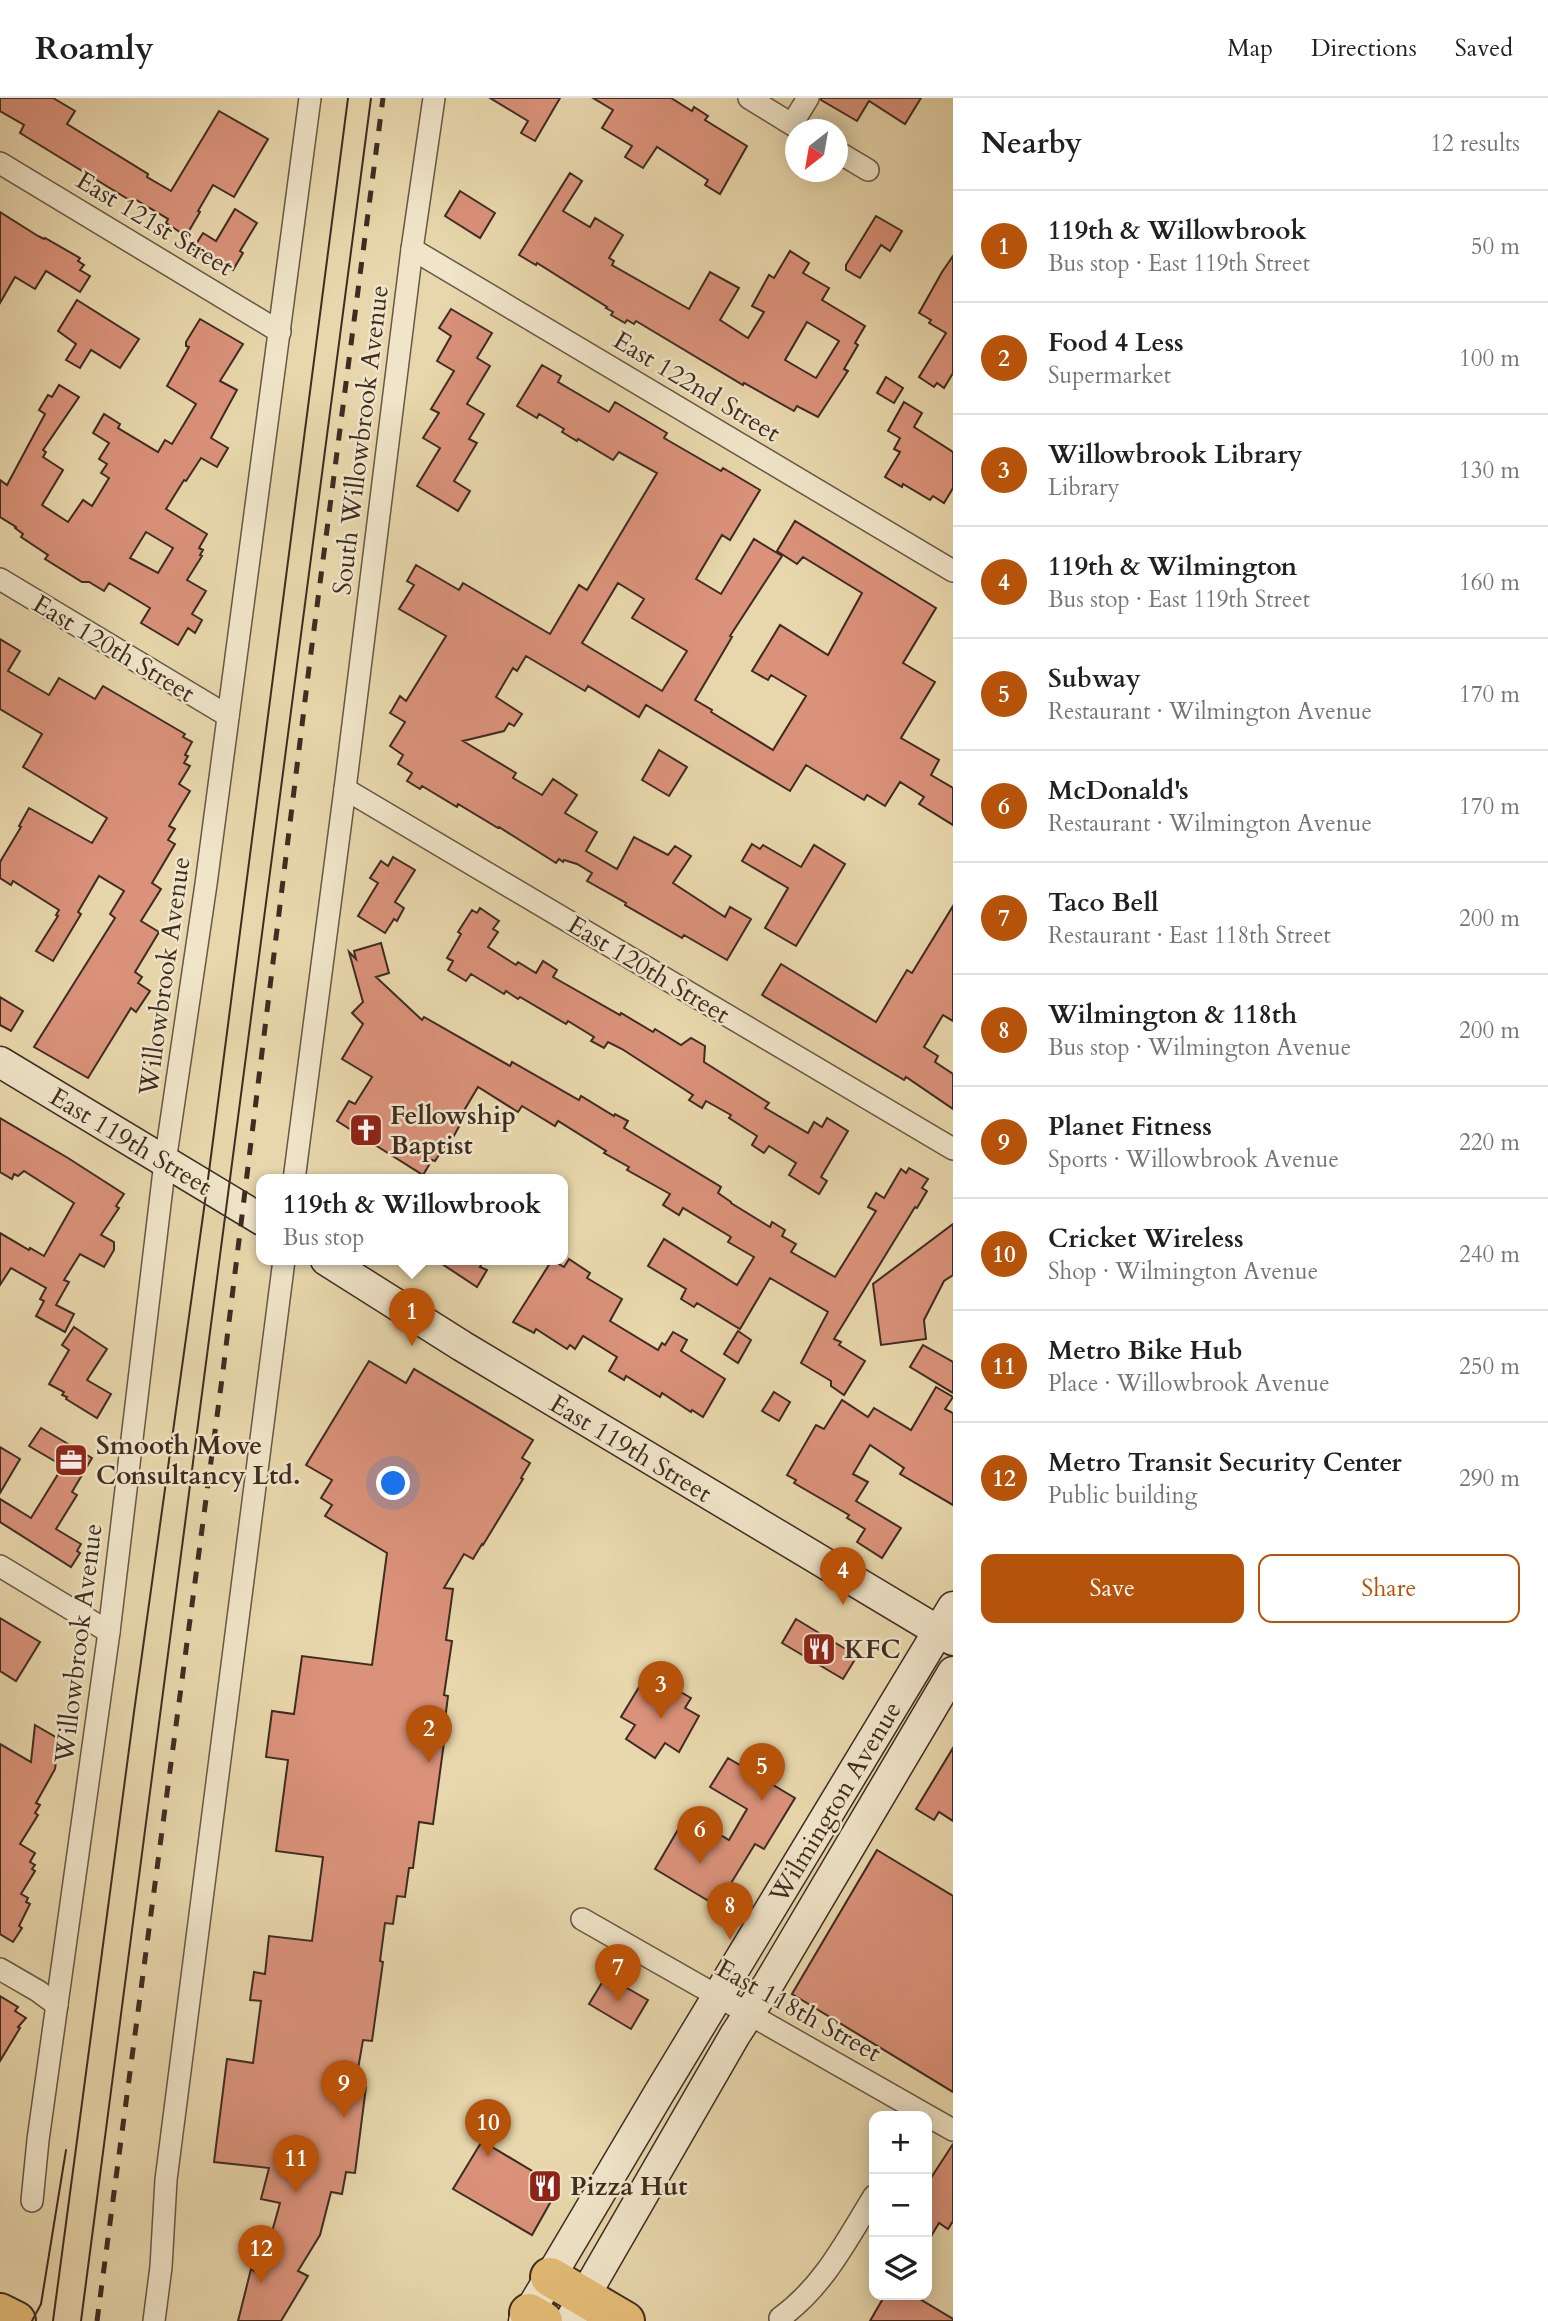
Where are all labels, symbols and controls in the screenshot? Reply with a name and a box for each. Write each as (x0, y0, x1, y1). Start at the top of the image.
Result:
text: Roamly (35, 26, 154, 71)
text: Map (1227, 32, 1273, 65)
text: Directions (1311, 32, 1417, 65)
text: Saved (1455, 32, 1513, 65)
north arrow (785, 119, 848, 182)
text: Nearby (981, 123, 1082, 164)
text: 12 results (1430, 128, 1520, 159)
street label: East 121st Street (70, 163, 240, 284)
text: 119th & Willowbrook (1048, 213, 1307, 248)
text: 1 (998, 231, 1010, 262)
text: 50 m (1471, 231, 1520, 262)
text: Bus stop · East 119th Street (1048, 248, 1310, 279)
street label: South Willowbrook Avenue (324, 283, 397, 597)
street label: East 122nd Street (607, 323, 787, 450)
text: Food 4 Less (1048, 325, 1184, 360)
text: 2 (998, 343, 1010, 374)
text: 100 m (1459, 343, 1520, 374)
text: Supermarket (1048, 360, 1171, 391)
text: Willowbrook Library (1048, 437, 1302, 472)
text: 3 (998, 455, 1010, 486)
text: 130 m (1459, 455, 1520, 486)
text: Library (1048, 472, 1120, 503)
text: 119th & Wilmington (1048, 549, 1297, 584)
text: 4 (998, 567, 1010, 598)
text: 160 m (1459, 567, 1520, 598)
text: Bus stop · East 119th Street (1048, 584, 1310, 615)
street label: East 120th Street (26, 586, 201, 711)
text: Subway (1048, 661, 1141, 696)
text: 5 (998, 679, 1010, 710)
text: 170 m (1459, 679, 1520, 710)
text: Restaurant · Wilmington Avenue (1048, 696, 1372, 727)
text: McDonald's (1048, 773, 1189, 808)
text: 6 (998, 791, 1010, 822)
text: 170 m (1459, 791, 1520, 822)
text: Restaurant · Wilmington Avenue (1048, 808, 1372, 839)
street label: Willowbrook Avenue (130, 854, 199, 1099)
text: Taco Bell (1048, 885, 1159, 920)
text: 7 (998, 903, 1010, 934)
text: 200 m (1459, 903, 1520, 934)
street label: East 120th Street (561, 907, 736, 1032)
text: Restaurant · East 118th Street (1048, 920, 1331, 951)
text: Wilmington & 118th (1048, 997, 1297, 1032)
text: 8 (998, 1015, 1010, 1046)
text: 200 m (1459, 1015, 1520, 1046)
text: Bus stop · Wilmington Avenue (1048, 1032, 1351, 1063)
street label: East 119th Street (43, 1079, 218, 1204)
place label: Fellowship Baptist (390, 1098, 516, 1163)
text: Planet Fitness (1048, 1109, 1212, 1144)
church icon: Fellowship Baptist (347, 1111, 385, 1149)
text: 9 (998, 1127, 1010, 1158)
text: 220 m (1459, 1127, 1520, 1158)
text: Sports · Willowbrook Avenue (1048, 1144, 1339, 1175)
popup (256, 1174, 568, 1265)
text: 119th & Willowbrook (283, 1187, 541, 1222)
text: Cricket Wireless (1048, 1221, 1244, 1256)
text: Bus stop (283, 1222, 364, 1253)
text: 10 (992, 1239, 1016, 1270)
text: 240 m (1459, 1239, 1520, 1270)
text: Shop · Wilmington Avenue (1048, 1256, 1318, 1287)
pin: 1 (389, 1288, 435, 1346)
text: Metro Bike Hub (1048, 1333, 1243, 1368)
text: 11 (992, 1351, 1016, 1382)
text: 250 m (1459, 1351, 1520, 1382)
text: Place · Willowbrook Avenue (1048, 1368, 1330, 1399)
street label: East 119th Street (543, 1386, 718, 1511)
place label: Smooth Move Consultancy Ltd. (96, 1428, 300, 1493)
office icon: Smooth Move Consultancy Ltd. (52, 1441, 90, 1479)
text: Metro Transit Security Center (1048, 1445, 1402, 1480)
text: 12 (992, 1463, 1016, 1494)
text: 290 m (1459, 1463, 1520, 1494)
your location (376, 1466, 410, 1500)
text: Public building (1048, 1480, 1198, 1511)
street label: Willowbrook Avenue (46, 1521, 111, 1766)
pin: 4 (820, 1547, 866, 1605)
button: Save (981, 1554, 1244, 1623)
button: Share (1258, 1554, 1520, 1623)
restaurant icon: KFC (800, 1630, 838, 1668)
place label: KFC (844, 1632, 901, 1667)
pin: 3 (638, 1661, 684, 1719)
street label: Wilmington Avenue (761, 1695, 910, 1911)
pin: 2 (406, 1705, 452, 1763)
pin: 5 (739, 1743, 785, 1801)
pin: 6 (677, 1806, 723, 1864)
pin: 8 (707, 1882, 753, 1940)
pin: 7 (595, 1944, 641, 2002)
street label: East 118th Street (710, 1951, 887, 2070)
pin: 9 (321, 2060, 367, 2118)
pin: 10 (465, 2099, 511, 2157)
map controls (869, 2111, 932, 2300)
button: + (869, 2111, 932, 2174)
pin: 11 (273, 2135, 319, 2193)
restaurant icon: Pizza Hut (526, 2167, 564, 2205)
place label: Pizza Hut (570, 2169, 687, 2204)
button: − (869, 2174, 932, 2237)
pin: 12 (238, 2225, 284, 2283)
button: layers (869, 2237, 932, 2300)

